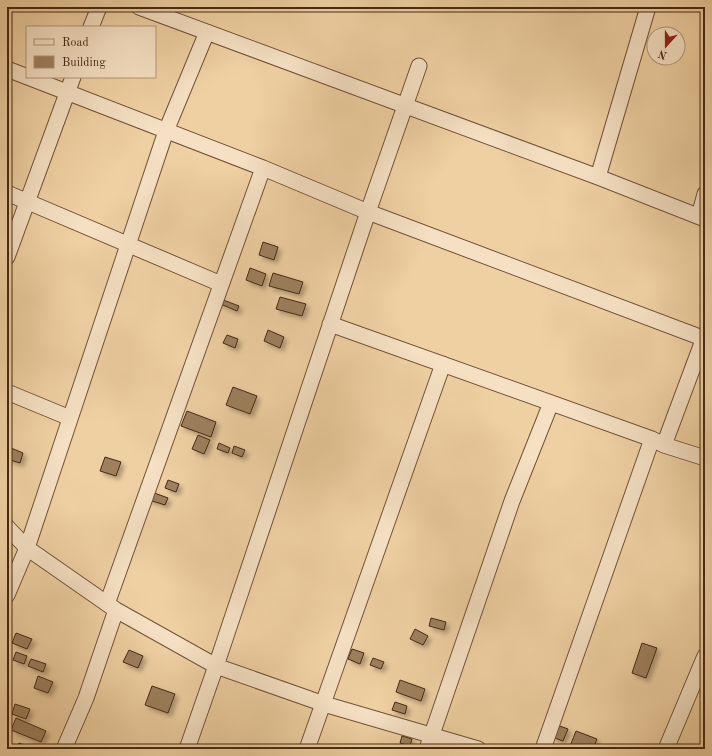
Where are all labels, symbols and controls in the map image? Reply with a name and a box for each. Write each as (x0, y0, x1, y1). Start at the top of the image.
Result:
legend (26, 26, 156, 78)
north arrow (646, 26, 686, 66)
text: Road (62, 37, 89, 49)
text: N (657, 47, 669, 61)
text: Building (62, 57, 106, 69)

